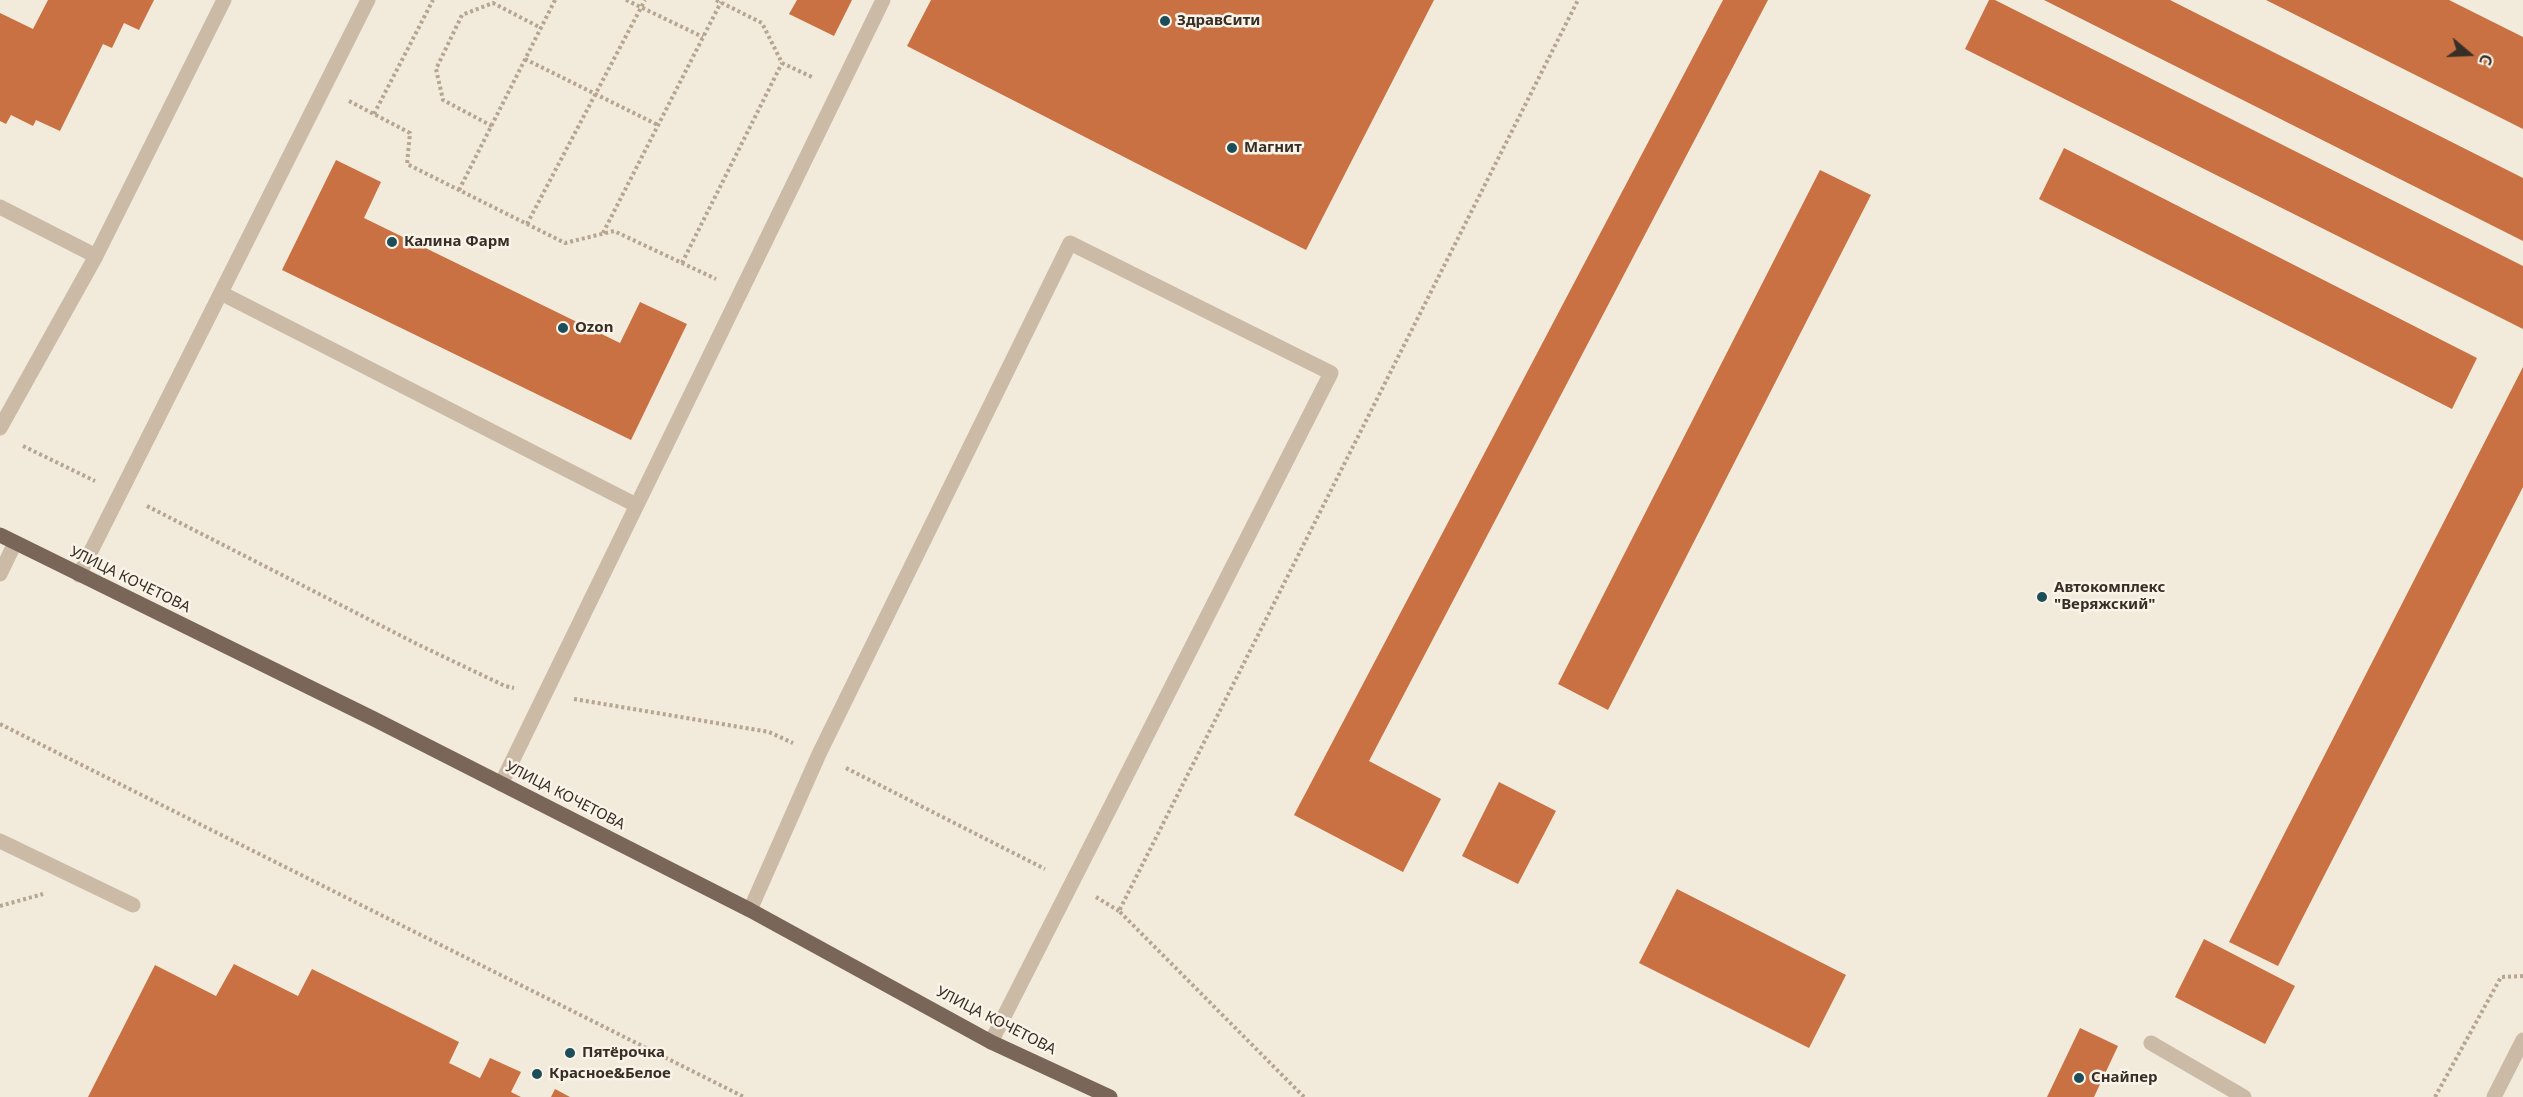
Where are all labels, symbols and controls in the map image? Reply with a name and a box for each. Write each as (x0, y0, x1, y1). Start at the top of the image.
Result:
place label: ЗдравСити (1177, 12, 1260, 30)
marker: ЗдравСити (1158, 14, 1172, 28)
north arrow (2439, 24, 2499, 84)
text: С (2474, 51, 2498, 68)
place label: Магнит (1244, 139, 1302, 157)
marker: Магнит (1225, 141, 1239, 155)
place label: Калина Фарм (404, 233, 510, 251)
marker: Калина Фарм (385, 235, 399, 249)
place label: Ozon (575, 319, 613, 337)
marker: Ozon (556, 321, 570, 335)
street label: УЛИЦА КОЧЕТОВА (67, 543, 193, 617)
place label: Автокомплекс "Веряжский" (2054, 579, 2165, 614)
marker: Автокомплекс "Веряжский" (2035, 590, 2049, 604)
street label: УЛИЦА КОЧЕТОВА (502, 758, 628, 834)
street label: УЛИЦА КОЧЕТОВА (933, 983, 1059, 1059)
place label: Пятёрочка (582, 1044, 665, 1062)
marker: Пятёрочка (563, 1046, 577, 1060)
place label: Красное&Белое (549, 1065, 671, 1083)
marker: Красное&Белое (530, 1067, 544, 1081)
place label: Снайпер (2091, 1069, 2158, 1087)
marker: Снайпер (2072, 1071, 2086, 1085)

